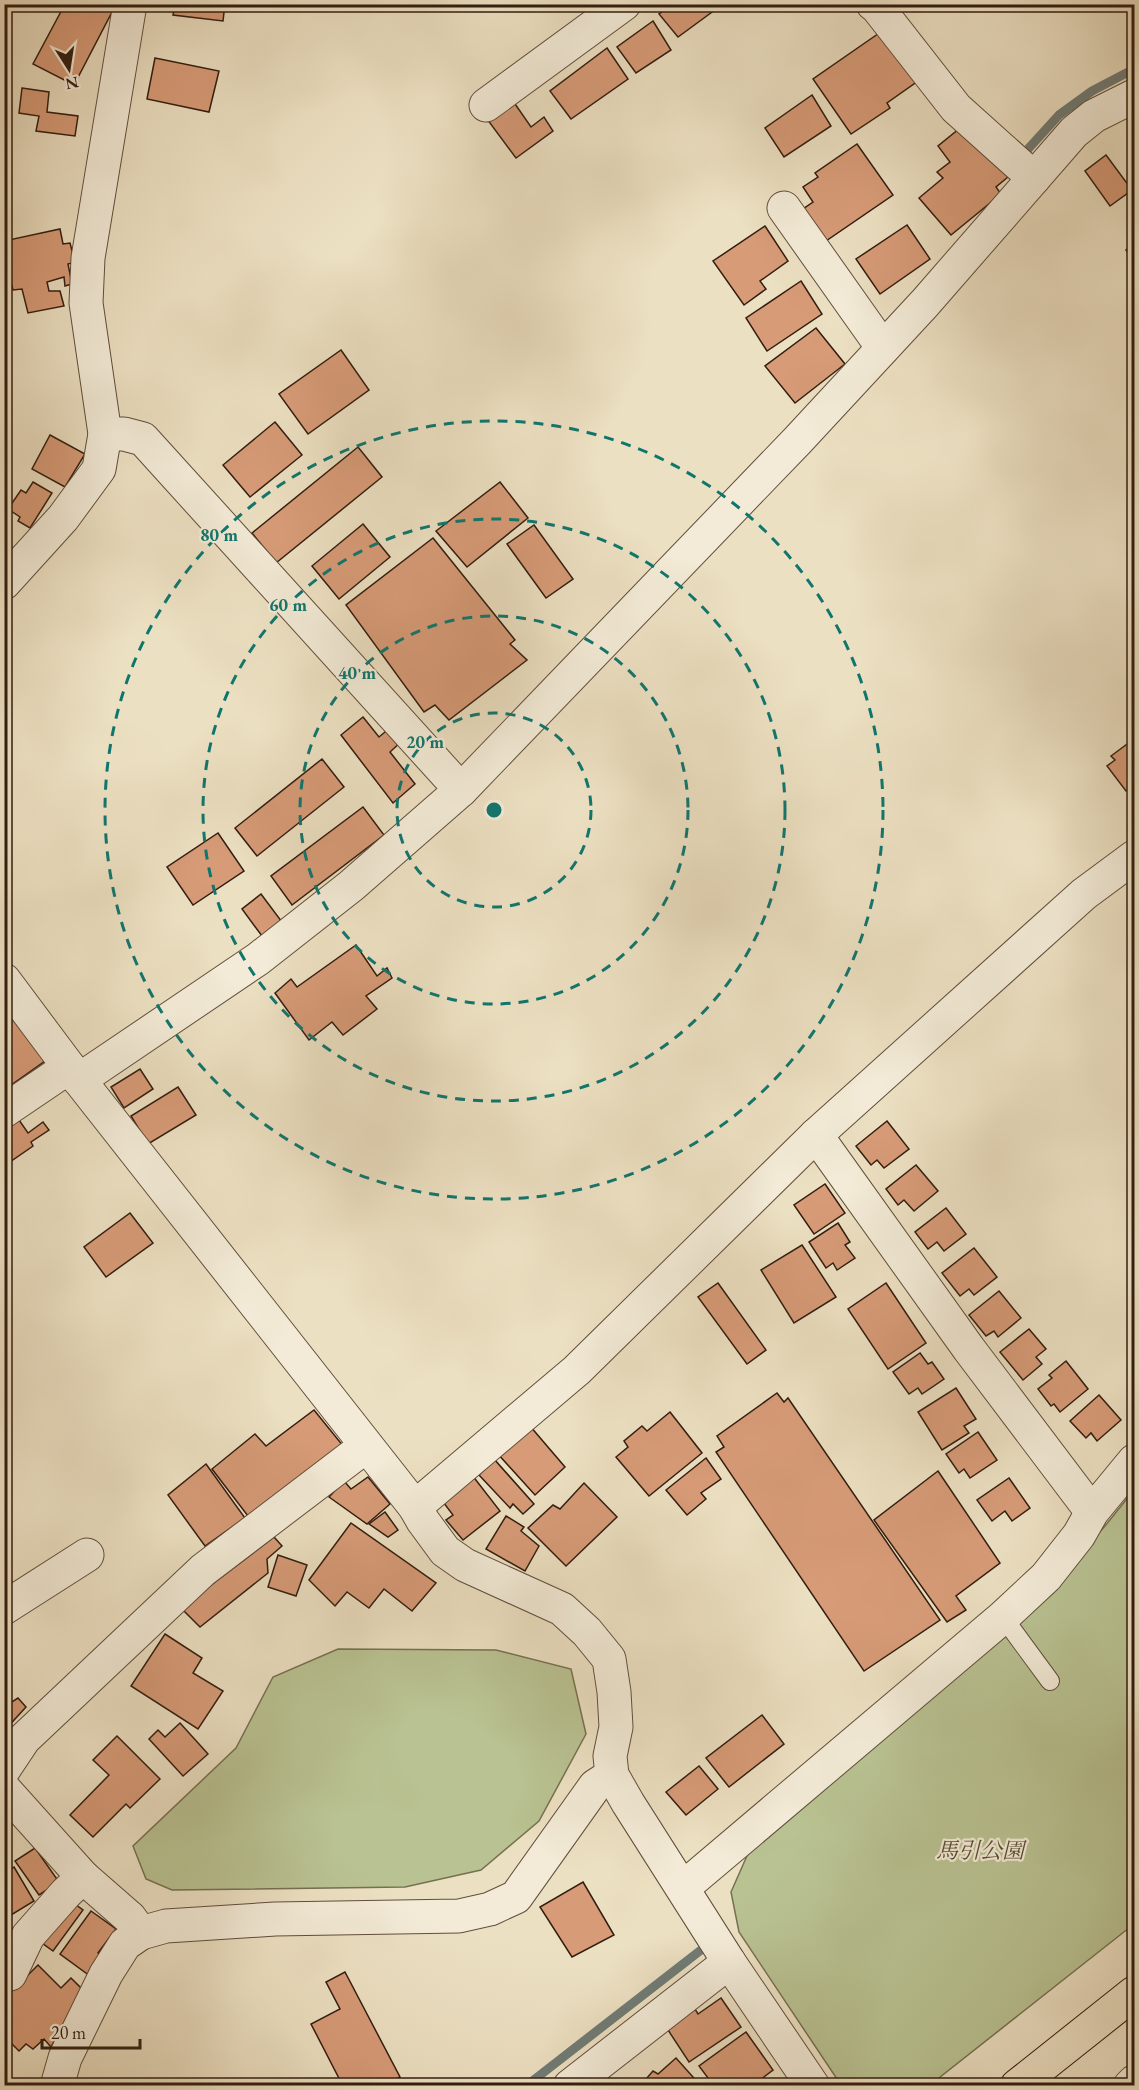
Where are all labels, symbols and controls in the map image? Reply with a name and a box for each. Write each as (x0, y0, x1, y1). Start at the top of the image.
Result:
north arrow (39, 39, 99, 99)
text: N (63, 72, 81, 95)
text: 80 m (200, 523, 238, 546)
text: 60 m (269, 593, 307, 616)
text: 40 m (338, 661, 376, 684)
text: 20 m (406, 730, 444, 753)
centre of rings (484, 800, 504, 820)
park label: 馬引公園 (936, 1836, 1027, 1865)
scale bar (42, 2012, 140, 2050)
text: 20 m (51, 2021, 86, 2044)

